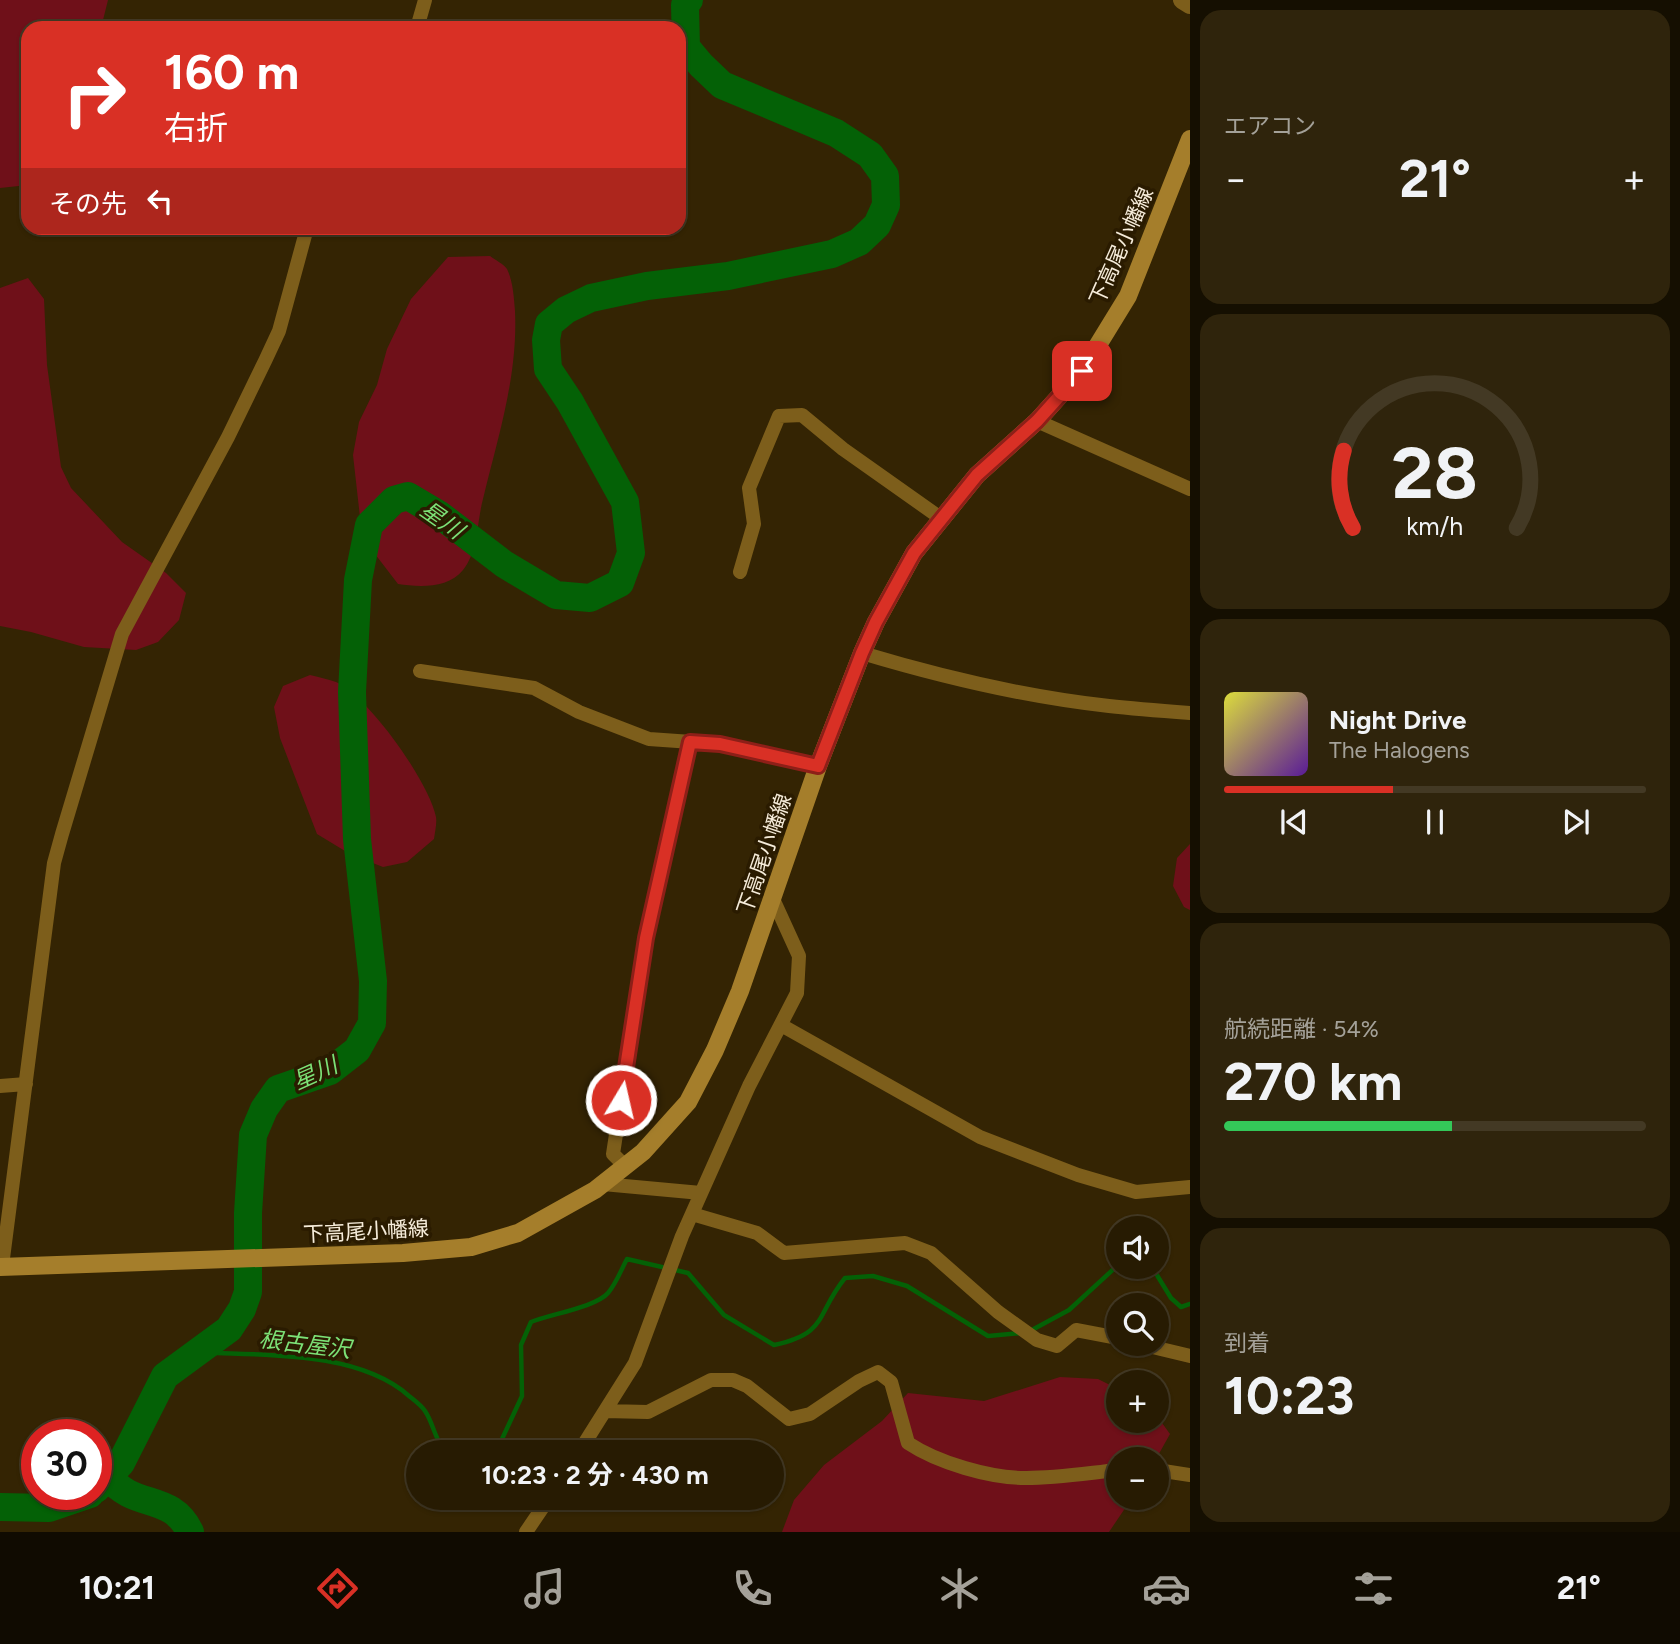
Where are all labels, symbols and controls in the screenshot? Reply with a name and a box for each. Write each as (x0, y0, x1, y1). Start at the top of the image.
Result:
text: 160 m (164, 42, 299, 101)
icon: right (49, 49, 140, 140)
text: 右折 (164, 109, 228, 147)
text: エアコン (1224, 112, 1316, 140)
text: 21° (1399, 148, 1471, 210)
text: − (1224, 156, 1248, 202)
text: + (1622, 156, 1646, 202)
icon: left (141, 182, 179, 220)
street label: 下高尾小幡線 (1084, 183, 1158, 309)
text: その先 (49, 188, 127, 220)
pin (1052, 341, 1112, 401)
icon: arrive (1063, 352, 1101, 390)
text: 28 (1392, 429, 1478, 516)
water label: 星川 (415, 495, 471, 546)
text: km/h (1406, 510, 1464, 540)
text: Night Drive (1329, 704, 1466, 736)
text: The Halogens (1329, 736, 1470, 764)
street label: 下高尾小幡線 (732, 790, 796, 918)
icon: previous (1275, 803, 1313, 841)
icon: pause (1416, 803, 1454, 841)
icon: next (1557, 803, 1595, 841)
text: 航続距離 · 54% (1224, 1015, 1379, 1043)
water label: 星川 (288, 1050, 344, 1095)
text: 270 km (1224, 1051, 1402, 1113)
position arrow (584, 1063, 658, 1137)
street label: 下高尾小幡線 (302, 1215, 430, 1247)
map controls (1106, 1216, 1169, 1510)
button: sound (1106, 1216, 1169, 1279)
button: search (1106, 1293, 1169, 1356)
water label: 根古屋沢 (258, 1324, 355, 1364)
text: 到着 (1224, 1329, 1270, 1357)
text: 10:23 (1224, 1365, 1354, 1427)
button: + (1106, 1370, 1169, 1433)
speed limit sign: 30 (21, 1419, 112, 1510)
button: − (1106, 1447, 1169, 1510)
text: 10:23 · 2 分 · 430 m (481, 1459, 709, 1491)
icon: directions (313, 1564, 362, 1613)
icon: music (520, 1564, 569, 1613)
icon: phone (728, 1564, 777, 1613)
icon: climate (935, 1564, 984, 1613)
icon: car (1142, 1564, 1191, 1613)
icon: filters (1349, 1564, 1398, 1613)
text: 10:21 (79, 1569, 155, 1607)
text: 21° (1557, 1569, 1601, 1607)

